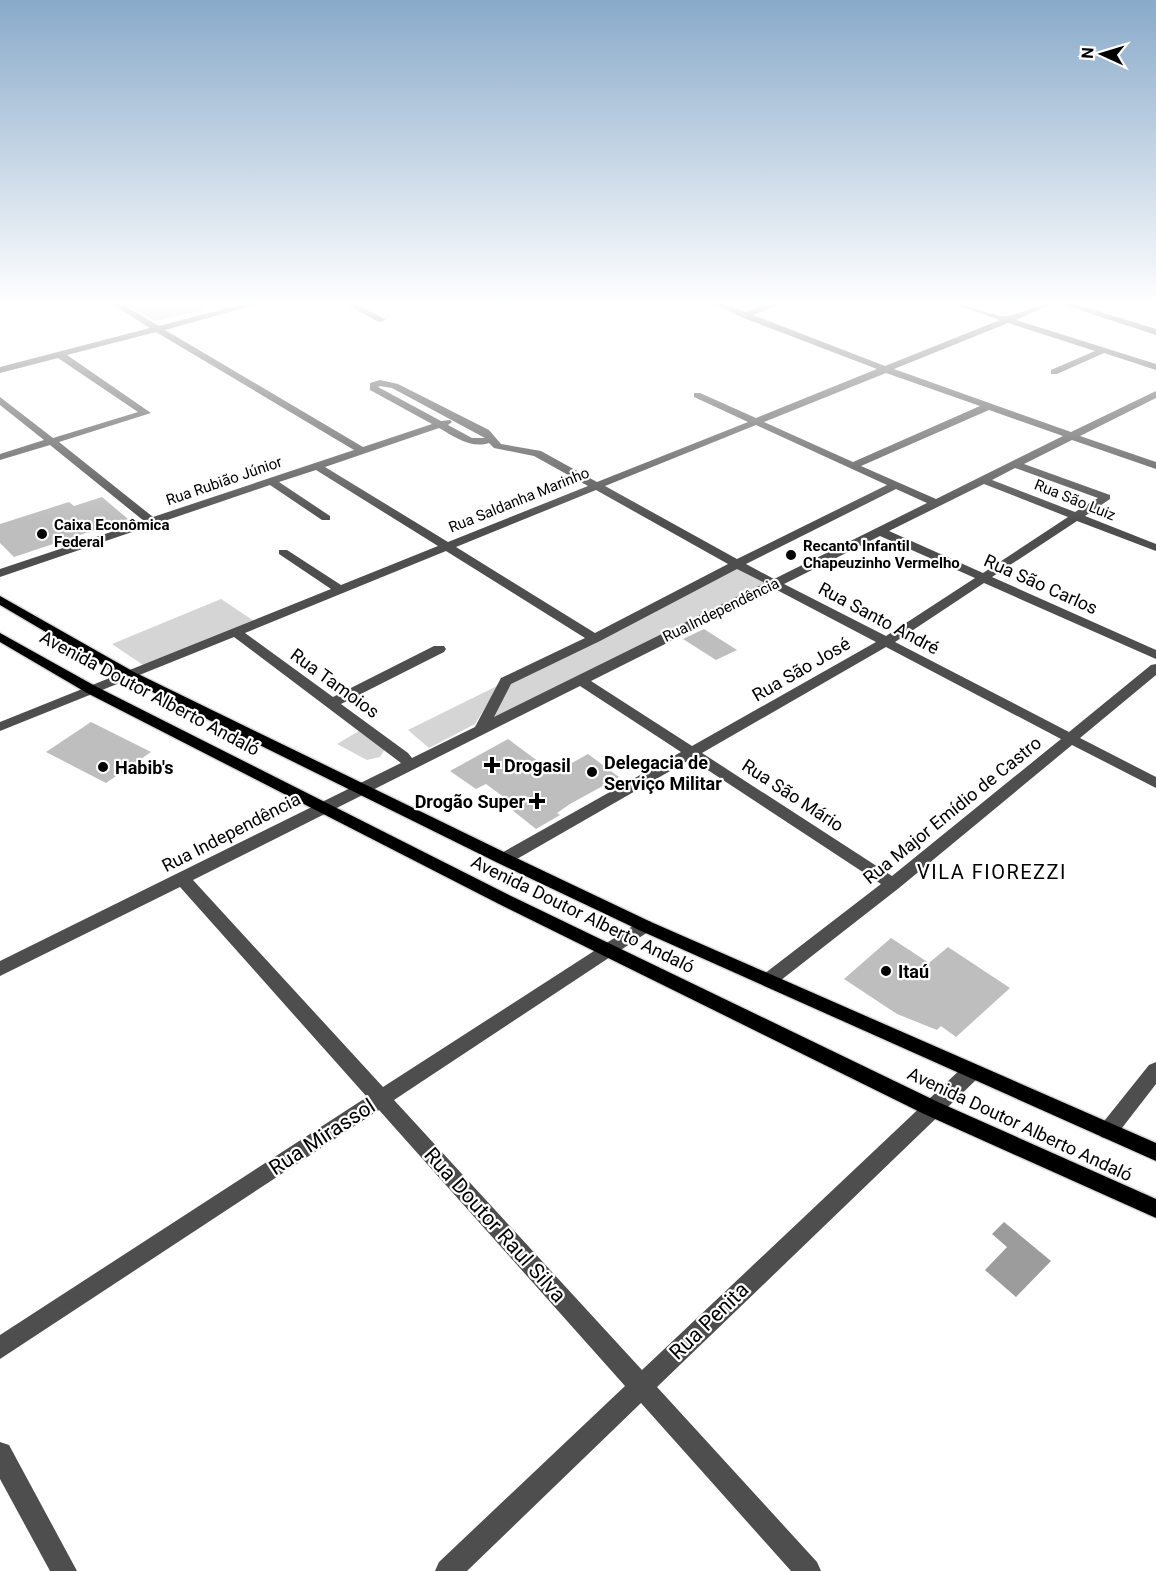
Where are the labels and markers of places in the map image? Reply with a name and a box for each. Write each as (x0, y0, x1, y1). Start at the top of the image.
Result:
place label: Caixa Econômica Federal (54, 516, 169, 551)
marker: Caixa Econômica Federal (35, 527, 49, 541)
place label: Recanto Infantil Chapeuzinho Vermelho (803, 537, 960, 572)
marker: Recanto Infantil Chapeuzinho Vermelho (784, 548, 798, 562)
place label: Delegacia de Serviço Militar (604, 752, 722, 794)
place label: Drogasil (504, 755, 571, 776)
place label: Habib's (115, 757, 173, 778)
marker: Drogasil (485, 758, 499, 772)
marker: Habib's (96, 760, 110, 774)
marker: Delegacia de Serviço Militar (585, 765, 599, 779)
place label: Drogão Super (415, 791, 525, 812)
marker: Drogão Super (530, 794, 544, 808)
place label: Itaú (898, 961, 929, 982)
marker: Itaú (879, 964, 893, 978)

